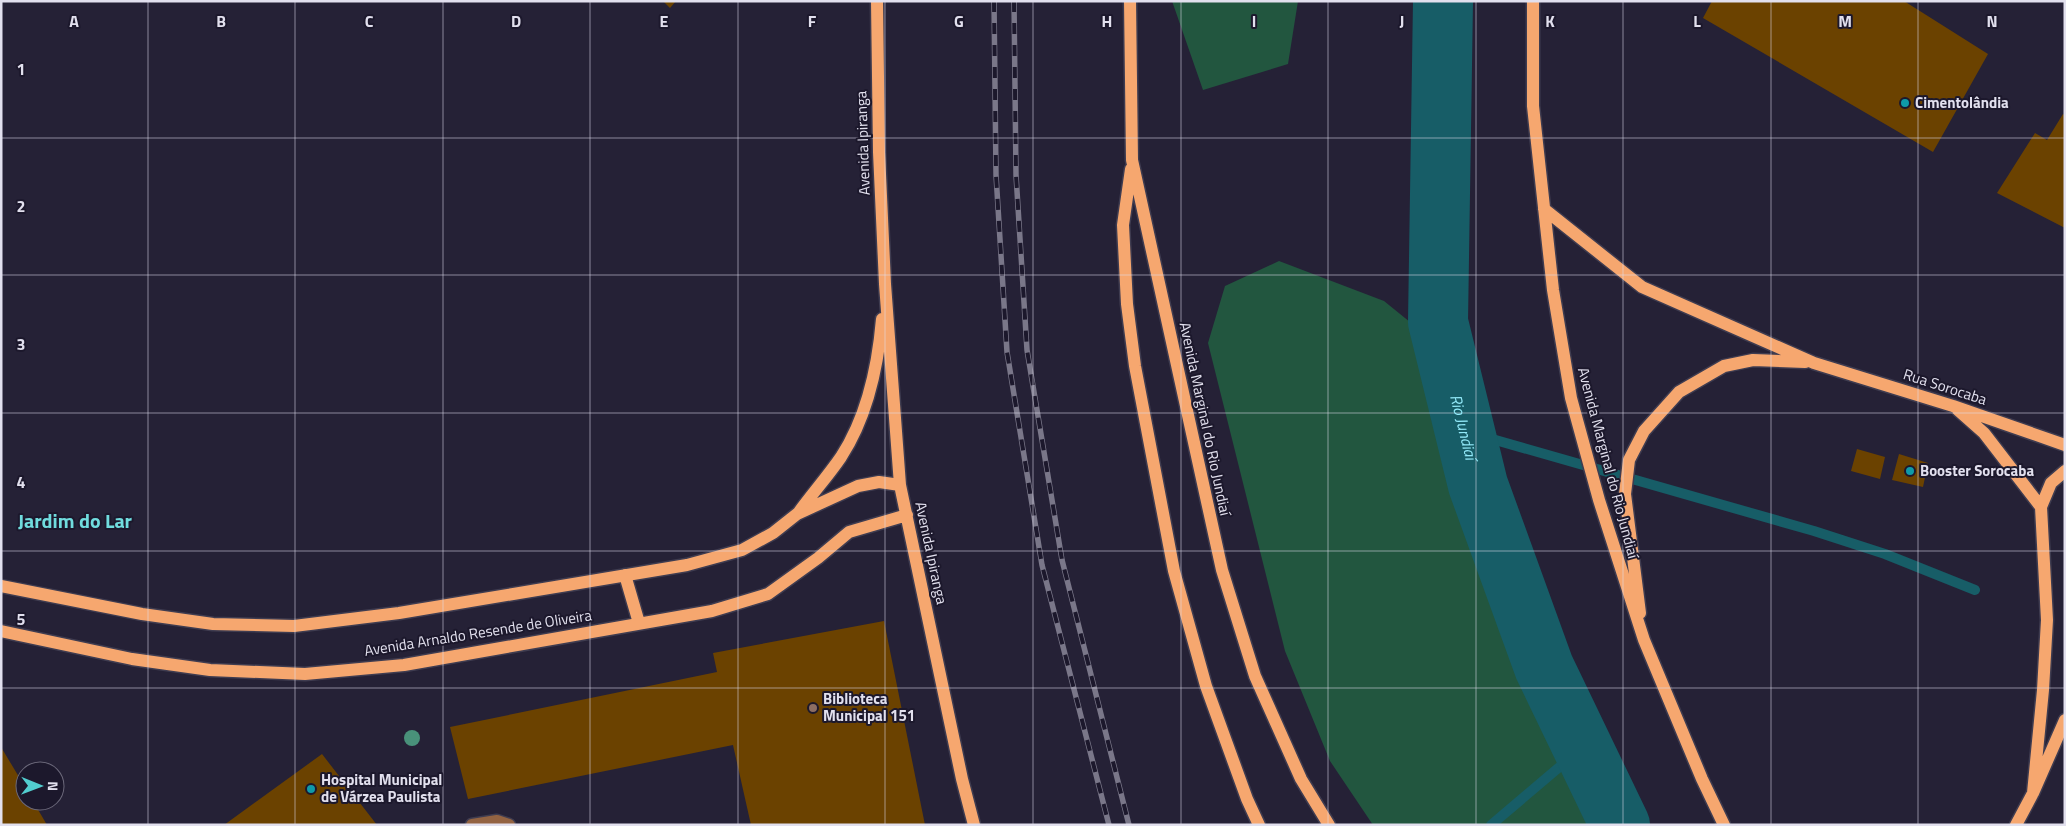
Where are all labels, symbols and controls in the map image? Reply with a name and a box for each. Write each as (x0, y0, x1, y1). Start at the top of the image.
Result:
text: A (69, 9, 79, 33)
text: B (216, 9, 226, 33)
text: C (365, 9, 374, 33)
text: D (511, 9, 521, 33)
text: E (660, 9, 669, 33)
text: F (808, 9, 817, 33)
text: G (954, 9, 964, 33)
text: H (1102, 9, 1112, 33)
text: I (1252, 9, 1256, 33)
text: J (1400, 9, 1404, 33)
text: K (1545, 9, 1555, 33)
text: L (1693, 9, 1701, 33)
text: M (1838, 9, 1852, 33)
text: N (1986, 9, 1998, 33)
text: 1 (17, 57, 25, 81)
street label: Avenida Ipiranga (849, 90, 876, 196)
place label: Cimentolândia (1915, 91, 2009, 114)
marker: Cimentolândia (1899, 97, 1911, 109)
text: 2 (17, 194, 25, 218)
street label: Avenida Marginal do Rio Jundiaí (1174, 320, 1238, 519)
text: 3 (17, 332, 25, 356)
street label: Rua Sorocaba (1900, 362, 1990, 411)
street label: Avenida Marginal do Rio Jundiaí (1572, 365, 1646, 563)
water label: Rio Jundiaí (1444, 392, 1484, 466)
place label: Booster Sorocaba (1920, 459, 2034, 482)
marker: Booster Sorocaba (1904, 465, 1916, 477)
text: 4 (17, 470, 26, 494)
street label: Avenida Ipiranga (909, 500, 954, 607)
district label: Jardim do Lar (18, 505, 133, 536)
street label: Avenida Arnaldo Resende de Oliveira (363, 603, 594, 662)
text: 5 (17, 607, 26, 631)
place label: Biblioteca Municipal 151 (823, 687, 915, 727)
marker: Biblioteca Municipal 151 (807, 702, 819, 714)
north arrow (15, 761, 65, 811)
place label: Hospital Municipal de Várzea Paulista (321, 768, 442, 808)
text: N (43, 781, 64, 791)
marker: Hospital Municipal de Várzea Paulista (305, 783, 317, 795)

